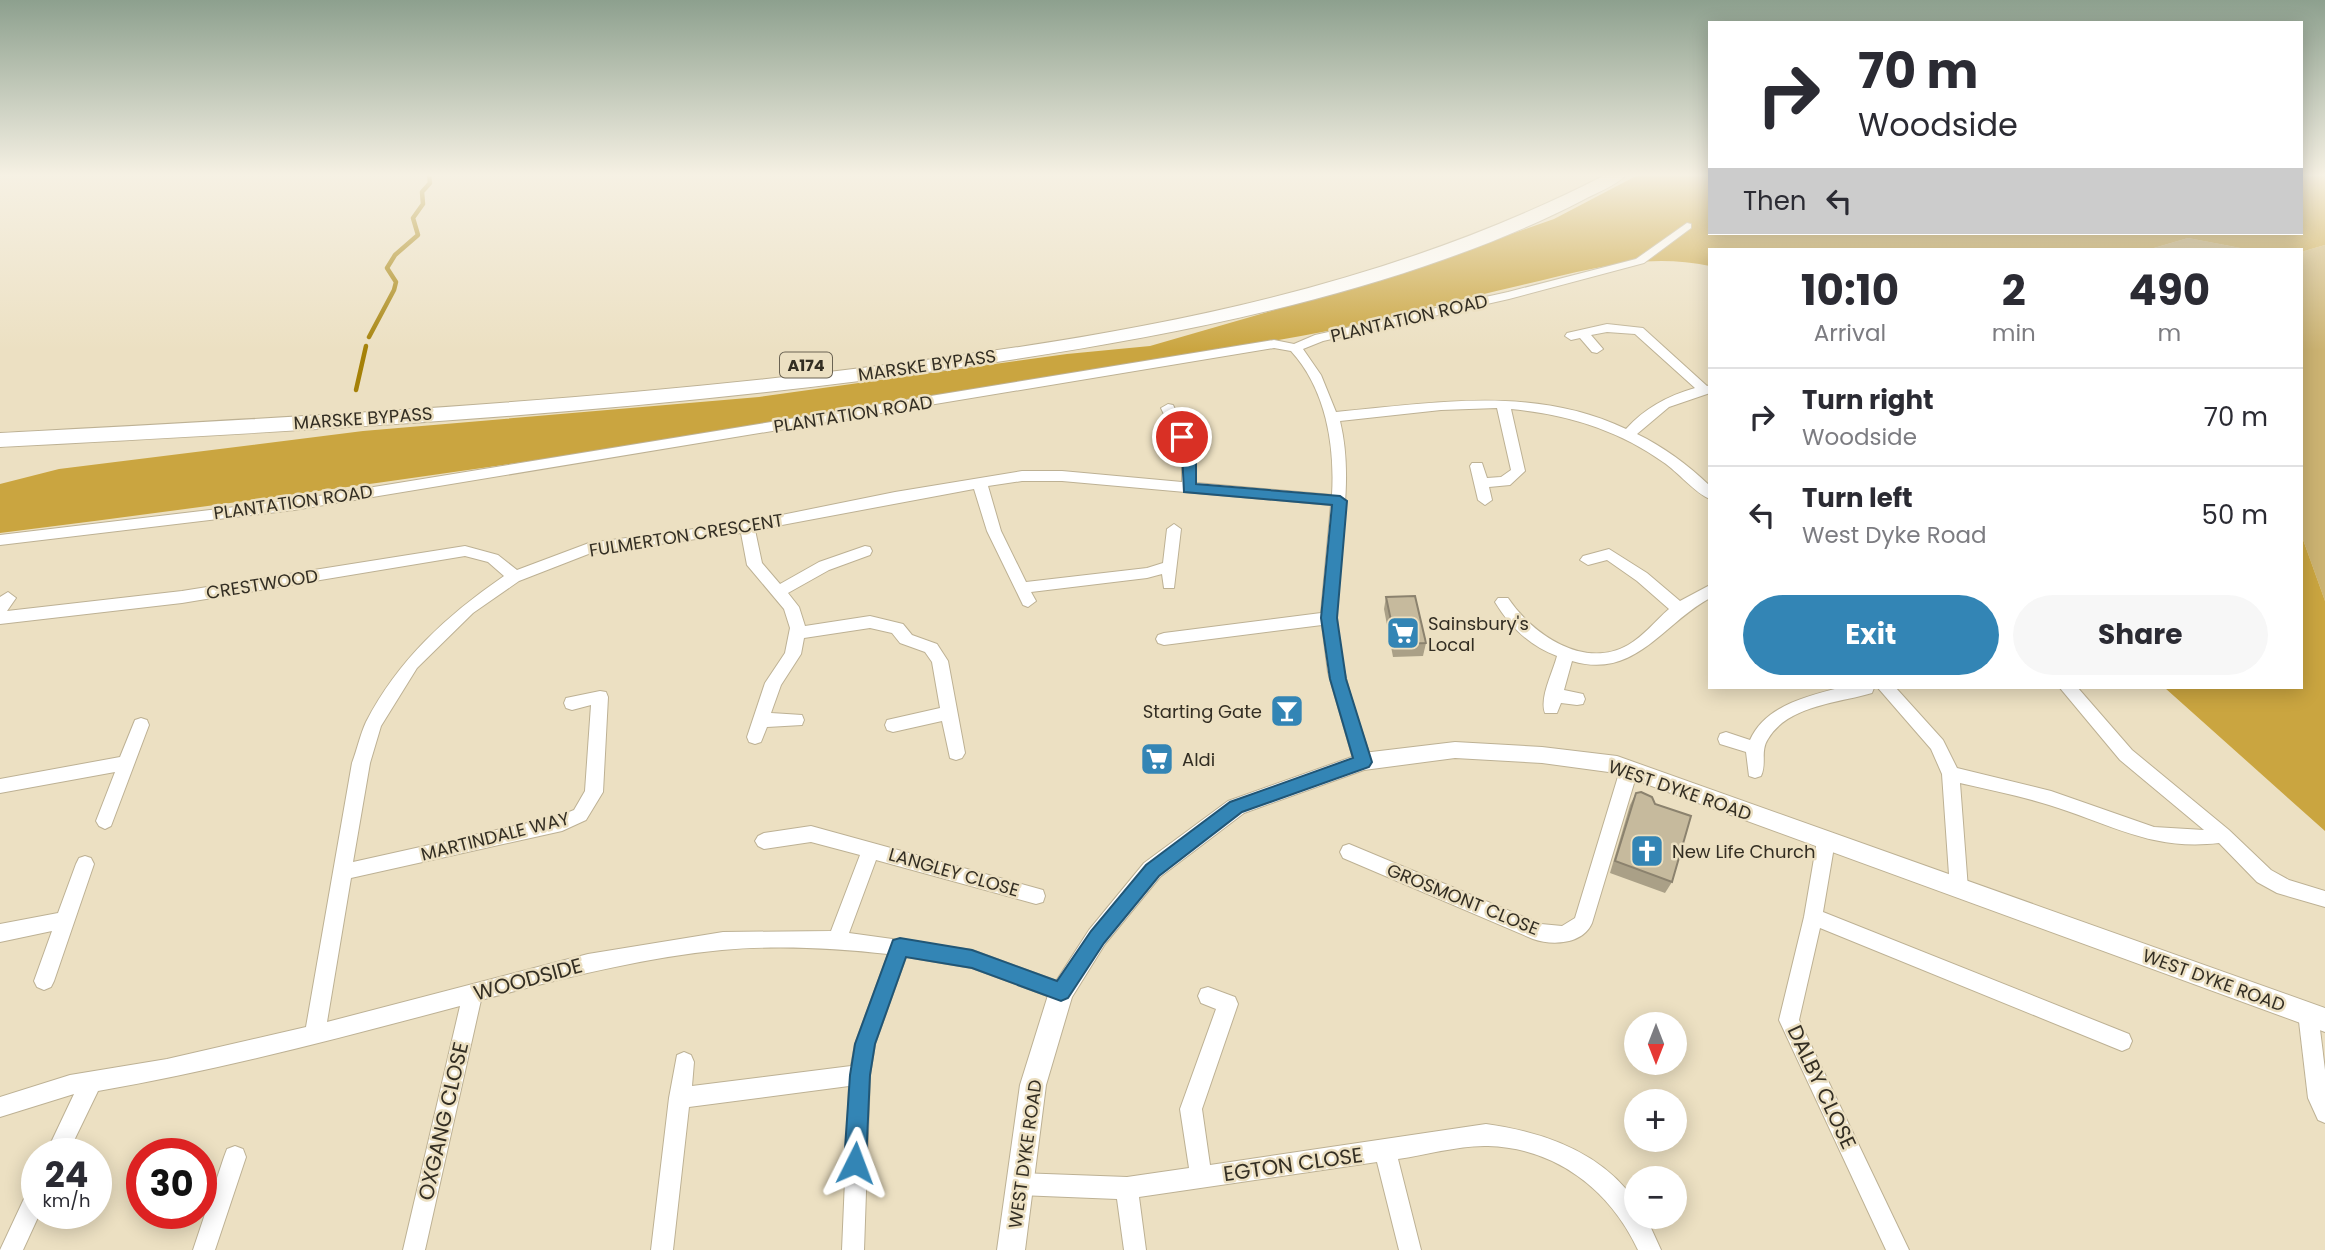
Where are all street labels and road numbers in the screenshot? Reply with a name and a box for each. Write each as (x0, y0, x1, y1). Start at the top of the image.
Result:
street label: PLANTATION ROAD (1328, 288, 1490, 348)
street label: MARSKE BYPASS (856, 343, 998, 387)
road number: A174 (780, 352, 832, 378)
street label: PLANTATION ROAD (772, 389, 934, 439)
street label: MARSKE BYPASS (293, 401, 433, 435)
street label: PLANTATION ROAD (212, 478, 374, 526)
street label: FULMERTON CRESCENT (587, 507, 785, 563)
street label: CRESTWOOD (204, 563, 320, 605)
street label: WEST DYKE ROAD (1605, 754, 1755, 826)
street label: MARTINDALE WAY (418, 805, 572, 867)
street label: LANGLEY CLOSE (886, 841, 1022, 903)
street label: GROSMONT CLOSE (1383, 857, 1543, 941)
street label: WEST DYKE ROAD (2139, 943, 2289, 1017)
street label: WOODSIDE (470, 951, 586, 1007)
street label: DALBY CLOSE (1781, 1020, 1863, 1154)
street label: OXGANG CLOSE (411, 1039, 475, 1203)
street label: WEST DYKE ROAD (1002, 1078, 1048, 1230)
street label: EGTON CLOSE (1222, 1140, 1364, 1188)

